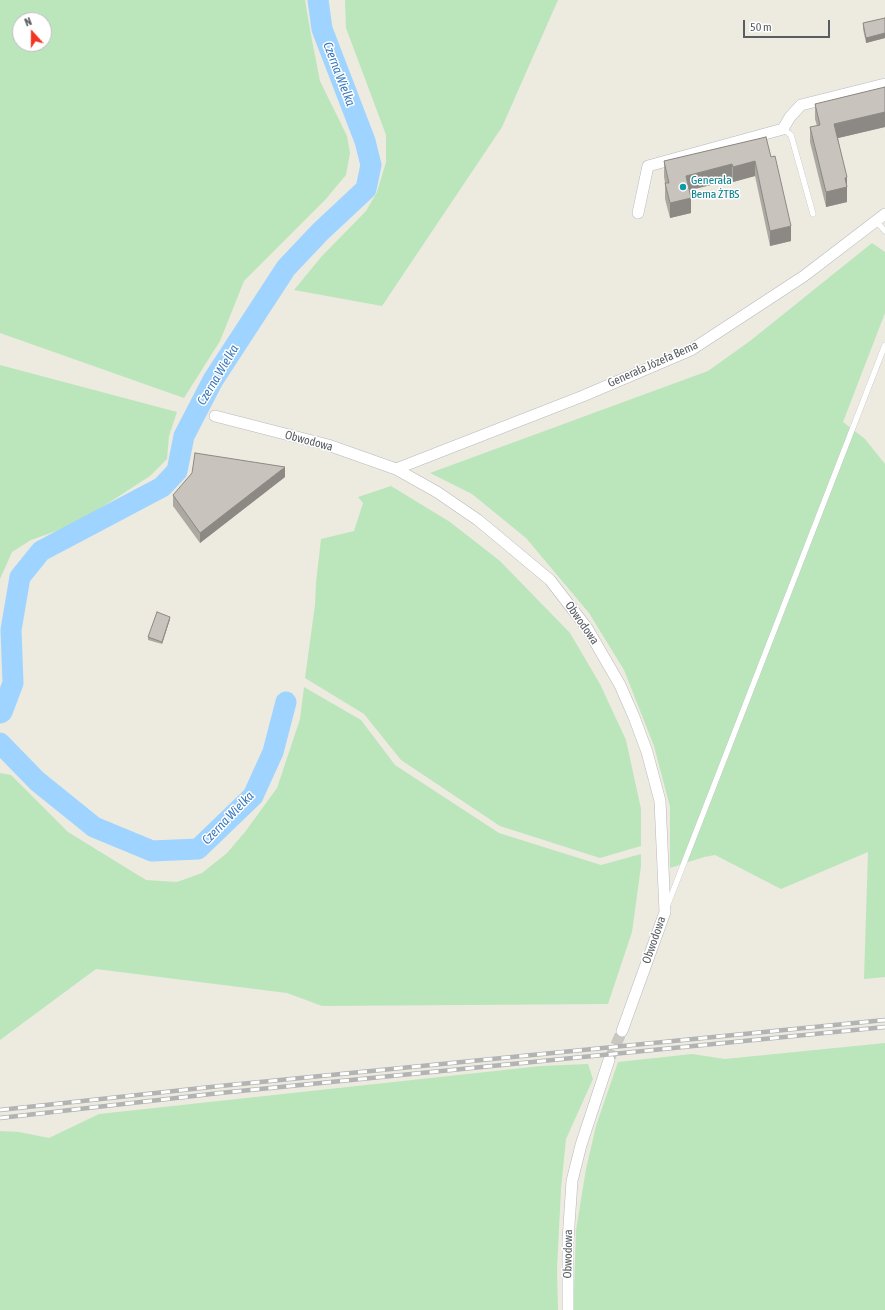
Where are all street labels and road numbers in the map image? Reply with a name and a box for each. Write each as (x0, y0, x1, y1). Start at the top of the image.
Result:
street label: Generała Józefa Bema (606, 338, 700, 390)
street label: Obwodowa (283, 428, 335, 454)
street label: Obwodowa (562, 599, 602, 647)
street label: Obwodowa (639, 914, 669, 966)
street label: Obwodowa (560, 1229, 576, 1279)

